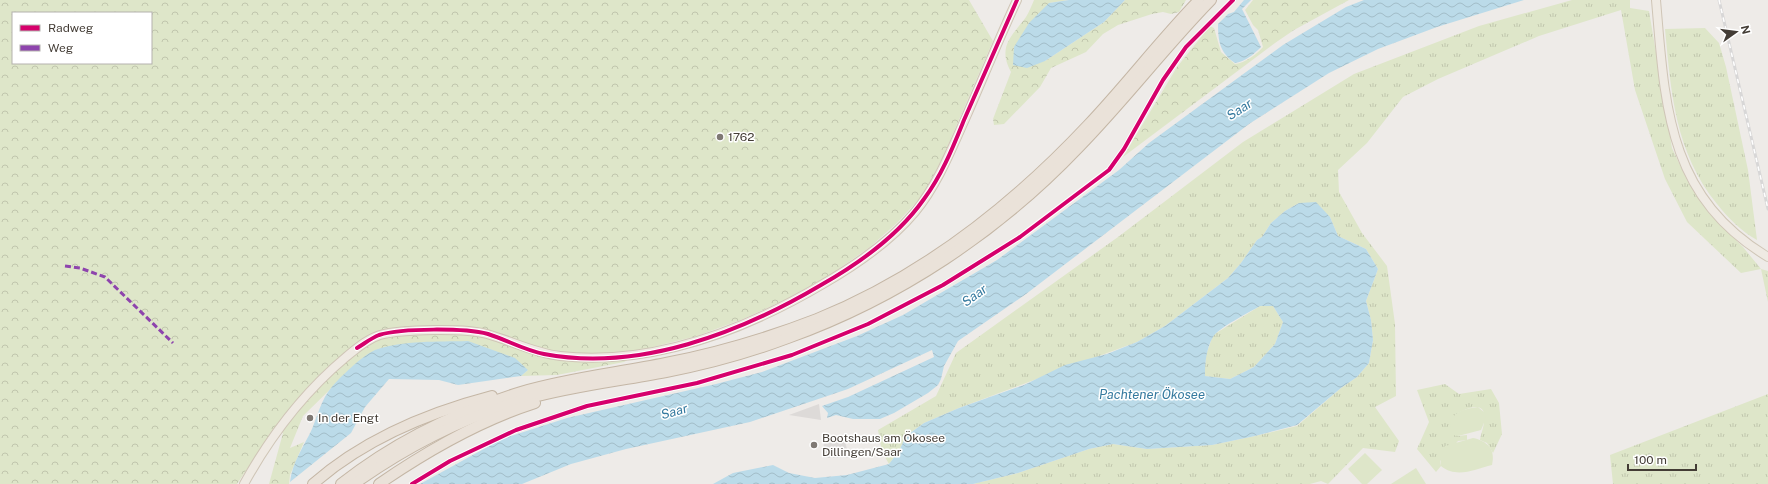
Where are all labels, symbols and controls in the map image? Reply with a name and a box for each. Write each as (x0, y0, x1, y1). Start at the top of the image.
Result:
legend (12, 12, 152, 64)
north arrow (1716, 12, 1756, 52)
text: Radweg (48, 21, 93, 35)
text: N (1739, 24, 1753, 35)
text: Weg (48, 41, 73, 55)
water label: Saar (1224, 96, 1255, 123)
place label: 1762 (728, 130, 754, 144)
marker: 1762 (715, 132, 725, 142)
water label: Saar (959, 281, 990, 309)
water label: Pachtener Ökosee (1099, 387, 1205, 402)
water label: Saar (659, 401, 689, 422)
place label: In der Engt (318, 411, 379, 425)
marker: In der Engt (305, 413, 315, 423)
place label: Bootshaus am Ökosee Dillingen/Saar (822, 431, 945, 459)
marker: Bootshaus am Ökosee Dillingen/Saar (809, 440, 819, 450)
scale bar (1628, 446, 1696, 472)
text: 100 m (1634, 453, 1667, 467)

